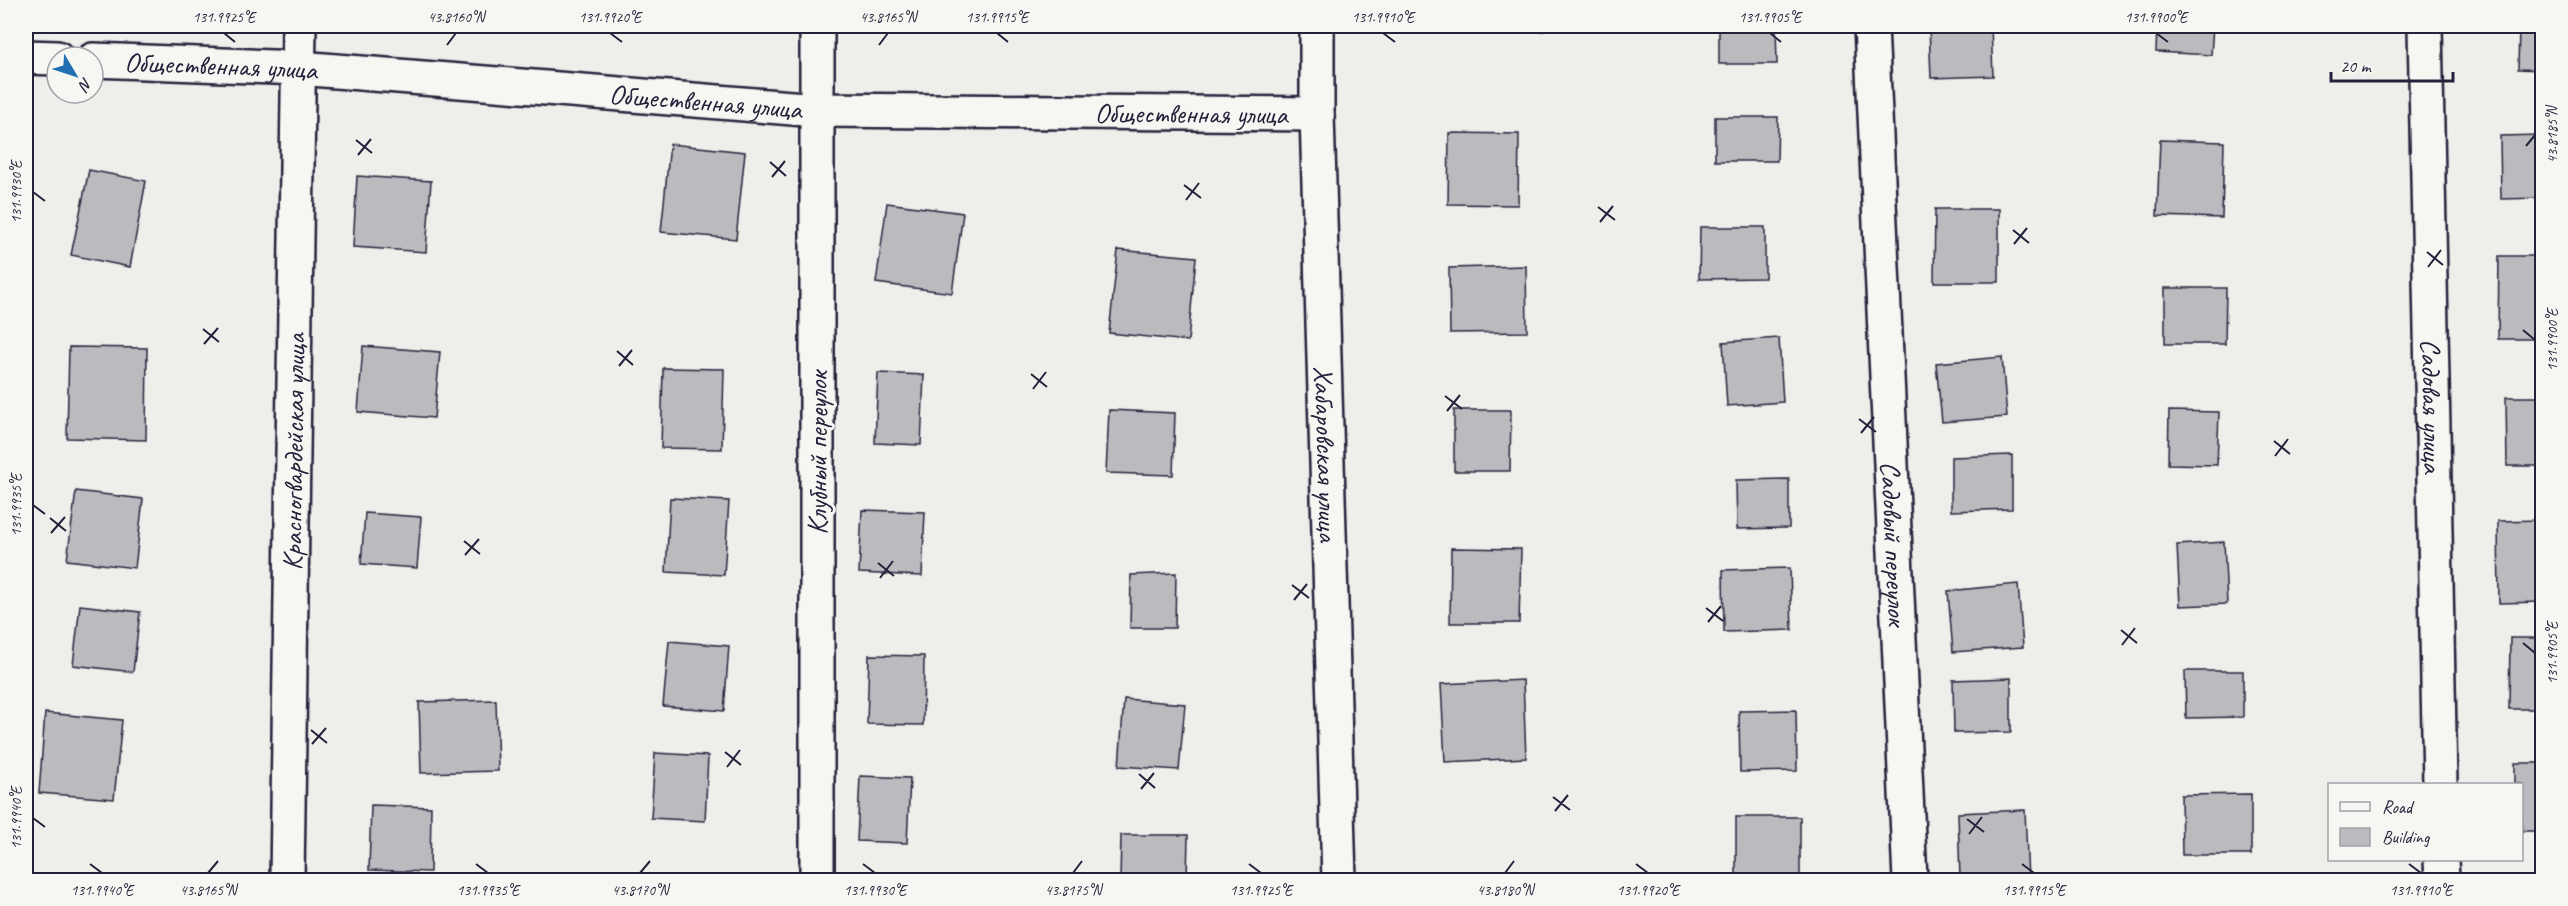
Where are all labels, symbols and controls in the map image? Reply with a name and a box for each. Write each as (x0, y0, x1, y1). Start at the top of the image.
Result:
text: 131.9925°E (193, 8, 257, 27)
text: 43.8160°N (428, 8, 487, 27)
text: 131.9920°E (579, 8, 643, 27)
text: 43.8165°N (860, 8, 919, 27)
text: 131.9915°E (966, 8, 1030, 27)
text: 131.9910°E (1352, 8, 1416, 27)
text: 131.9905°E (1739, 8, 1803, 27)
text: 131.9900°E (2125, 8, 2189, 27)
street label: Общественная улица (124, 44, 320, 88)
north arrow (45, 45, 105, 105)
scale bar (2331, 45, 2452, 83)
text: 20 m (2340, 55, 2373, 77)
text: N (73, 74, 97, 96)
street label: Общественная улица (608, 76, 805, 127)
street label: Общественная улица (1094, 95, 1290, 132)
text: 43.8185°N (2543, 104, 2562, 163)
text: 131.9930°E (7, 159, 26, 223)
text: 131.9900°E (2543, 307, 2562, 371)
street label: Красногвардейская улица (274, 332, 313, 571)
street label: Садовая улица (2413, 338, 2451, 475)
street label: Хабаровская улица (1306, 366, 1346, 544)
street label: Клубный переулок (800, 369, 835, 535)
street label: Садовый переулок (1873, 460, 1915, 629)
text: 131.9935°E (7, 472, 26, 536)
text: 131.9905°E (2543, 620, 2562, 684)
legend (2328, 783, 2523, 861)
text: 131.9940°E (7, 785, 26, 849)
text: Road (2382, 796, 2415, 818)
text: Building (2382, 826, 2431, 848)
text: 131.9940°E (71, 881, 135, 900)
text: 43.8165°N (180, 881, 239, 900)
text: 131.9935°E (457, 881, 521, 900)
text: 43.8170°N (612, 881, 671, 900)
text: 131.9930°E (844, 881, 908, 900)
text: 43.8175°N (1045, 881, 1104, 900)
text: 131.9925°E (1230, 881, 1294, 900)
text: 43.8180°N (1477, 881, 1536, 900)
text: 131.9920°E (1617, 881, 1681, 900)
text: 131.9915°E (2003, 881, 2067, 900)
text: 131.9910°E (2390, 881, 2454, 900)

